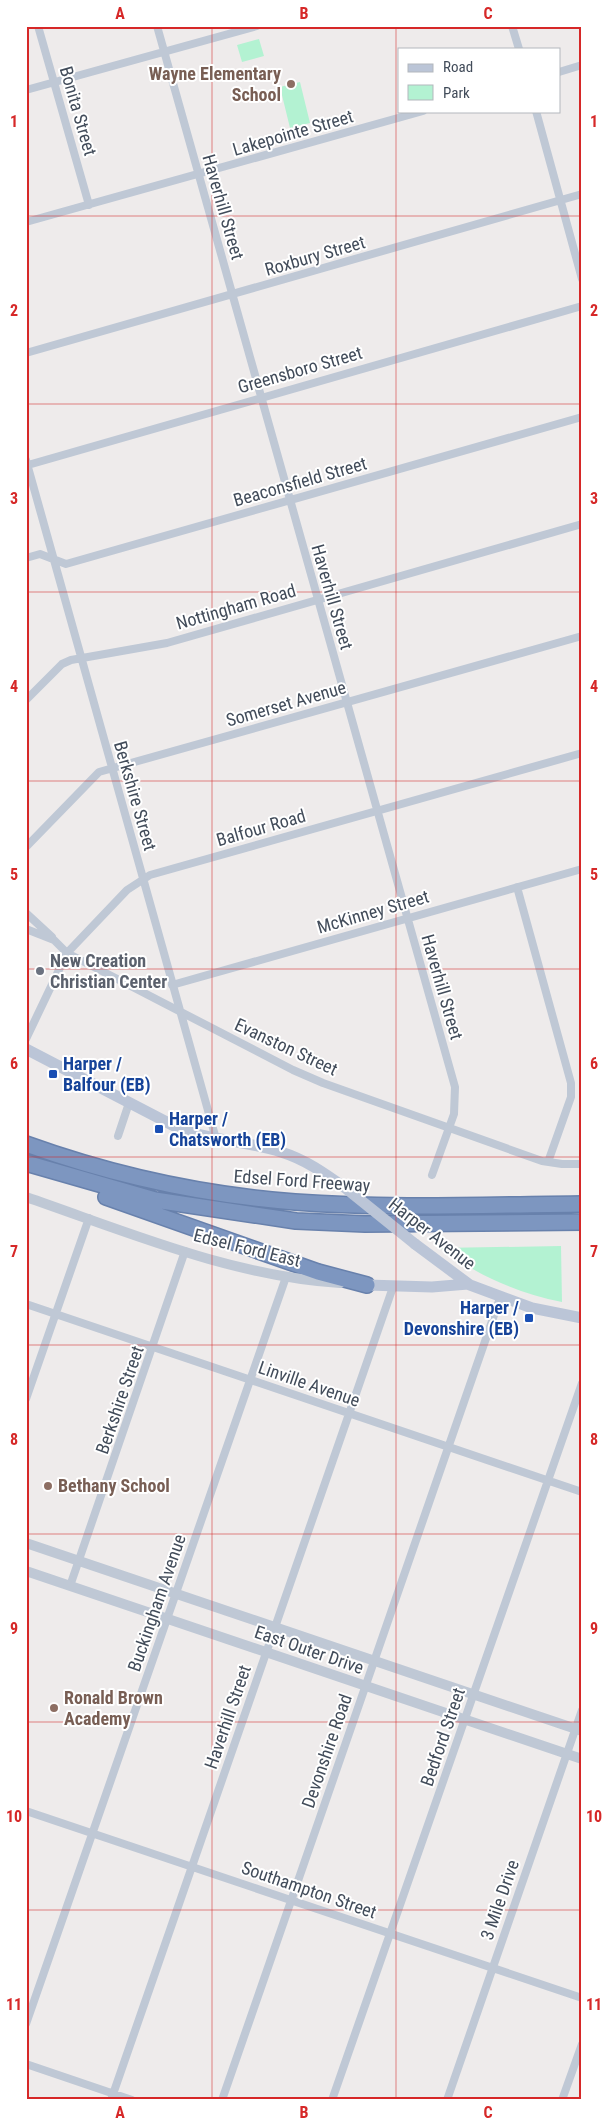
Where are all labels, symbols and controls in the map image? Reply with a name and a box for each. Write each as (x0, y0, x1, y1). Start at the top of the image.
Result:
text: A (115, 4, 125, 23)
text: B (300, 4, 309, 23)
text: C (483, 4, 493, 23)
legend (398, 48, 560, 112)
text: Road (443, 58, 473, 76)
place label: Wayne Elementary School (149, 63, 281, 105)
street label: Bonita Street (56, 64, 101, 158)
marker: Wayne Elementary School (285, 78, 297, 90)
text: Park (443, 84, 470, 102)
street label: Lakepointe Street (230, 105, 356, 160)
text: 1 (10, 112, 18, 131)
text: 1 (590, 112, 598, 131)
street label: Haverhill Street (198, 152, 249, 262)
street label: Roxbury Street (262, 231, 367, 280)
text: 2 (10, 301, 18, 320)
text: 2 (590, 301, 598, 320)
street label: Greensboro Street (235, 342, 364, 397)
street label: Beaconsfield Street (231, 452, 369, 511)
text: 3 (10, 489, 18, 508)
text: 3 (590, 489, 598, 508)
street label: Haverhill Street (307, 542, 358, 652)
street label: Nottingham Road (174, 579, 298, 634)
street label: Somerset Avenue (223, 676, 348, 731)
text: 4 (10, 677, 18, 696)
text: 4 (590, 677, 598, 696)
street label: Berkshire Street (110, 739, 161, 853)
street label: Balfour Road (214, 805, 308, 850)
text: 5 (10, 865, 18, 884)
text: 5 (590, 865, 598, 884)
street label: McKinney Street (314, 886, 431, 938)
street label: Haverhill Street (417, 932, 468, 1042)
place label: New Creation Christian Center (50, 950, 167, 992)
marker: New Creation Christian Center (34, 965, 46, 977)
street label: Evanston Street (231, 1014, 341, 1080)
place label: Harper / Balfour (EB) (63, 1053, 151, 1096)
text: 6 (10, 1054, 18, 1073)
text: 6 (590, 1054, 598, 1073)
marker: Harper / Balfour (EB) (47, 1068, 59, 1080)
place label: Harper / Chatsworth (EB) (169, 1108, 286, 1151)
marker: Harper / Chatsworth (EB) (153, 1123, 165, 1135)
street label: Edsel Ford Freeway (233, 1165, 372, 1196)
street label: Harper Avenue (385, 1193, 480, 1274)
street label: Edsel Ford East (191, 1224, 303, 1271)
text: 7 (10, 1242, 18, 1261)
text: 7 (590, 1242, 598, 1261)
place label: Harper / Devonshire (EB) (404, 1297, 519, 1340)
marker: Harper / Devonshire (EB) (523, 1312, 535, 1324)
street label: Berkshire Street (91, 1343, 148, 1457)
street label: Linville Avenue (256, 1356, 363, 1411)
text: 8 (10, 1430, 18, 1449)
text: 8 (590, 1430, 598, 1449)
place label: Bethany School (58, 1475, 170, 1496)
marker: Bethany School (42, 1480, 54, 1492)
street label: Buckingham Avenue (123, 1532, 190, 1674)
text: 9 (10, 1619, 18, 1638)
text: 9 (590, 1619, 598, 1638)
street label: East Outer Drive (252, 1621, 366, 1678)
street label: Haverhill Street (200, 1662, 255, 1772)
street label: Bedford Street (416, 1685, 469, 1789)
place label: Ronald Brown Academy (64, 1687, 163, 1729)
street label: Devonshire Road (297, 1691, 356, 1811)
marker: Ronald Brown Academy (48, 1702, 60, 1714)
text: 10 (6, 1807, 22, 1826)
text: 10 (586, 1807, 602, 1826)
street label: Southampton Street (239, 1857, 379, 1922)
street label: 3 Mile Drive (476, 1857, 523, 1943)
text: 11 (6, 1995, 22, 2014)
text: 11 (586, 1995, 602, 2014)
text: A (115, 2103, 125, 2122)
text: B (300, 2103, 309, 2122)
text: C (483, 2103, 493, 2122)

